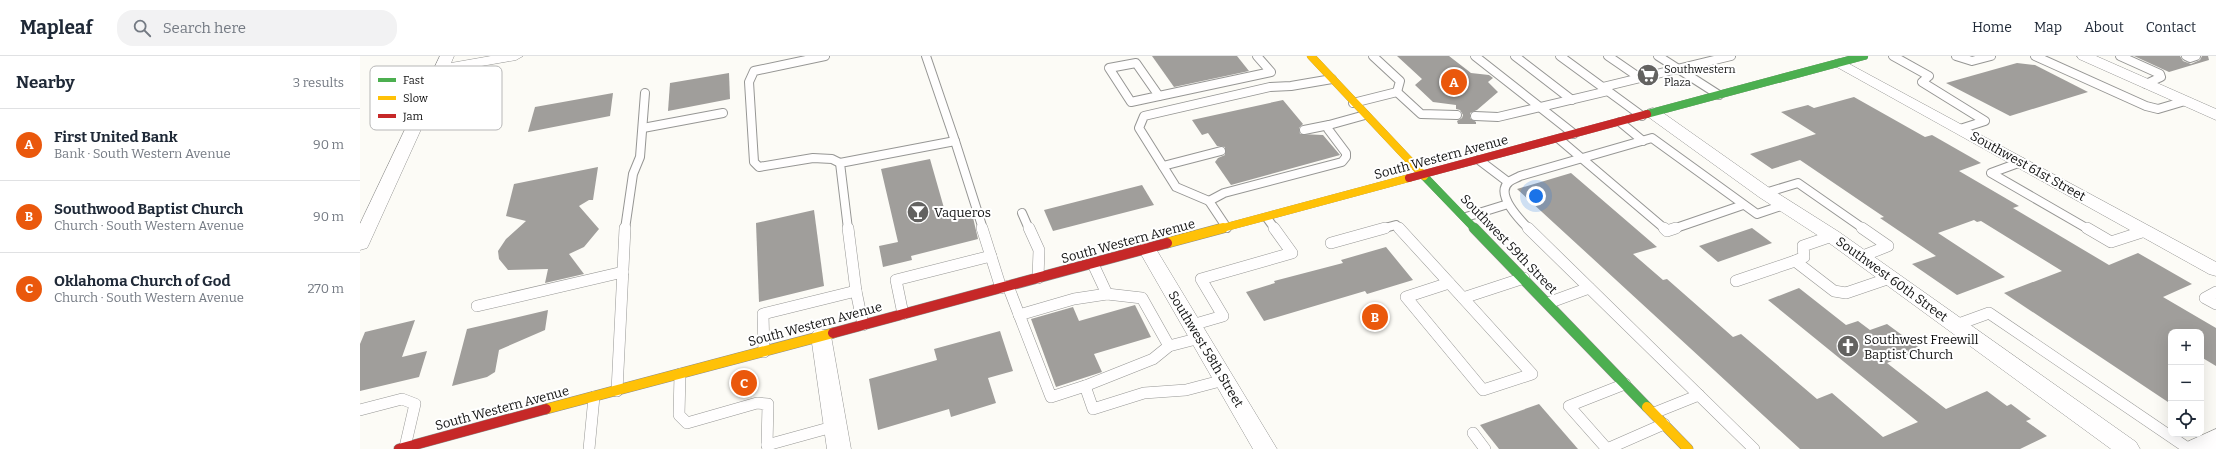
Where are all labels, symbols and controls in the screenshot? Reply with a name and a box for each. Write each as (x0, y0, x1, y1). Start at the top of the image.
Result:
search box (117, 10, 397, 46)
text: Mapleaf (20, 16, 93, 39)
icon: search (131, 17, 153, 39)
text: Search here (163, 19, 246, 37)
text: Home (1972, 19, 2012, 36)
text: Map (2034, 19, 2062, 36)
text: About (2084, 19, 2124, 36)
text: Contact (2146, 19, 2196, 36)
supermarket icon: Southwestern Plaza (1635, 62, 1661, 88)
place label: Southwestern Plaza (1664, 63, 1735, 89)
legend (370, 66, 502, 130)
pin: A (1441, 67, 1467, 97)
text: Nearby (16, 72, 75, 93)
text: Fast (403, 74, 424, 87)
text: 3 results (293, 75, 344, 90)
text: Slow (403, 92, 428, 105)
text: Jam (402, 110, 423, 123)
text: First United Bank (54, 128, 178, 146)
street label: Southwest 61st Street (1968, 128, 2088, 204)
street label: South Western Avenue (1372, 132, 1510, 182)
text: A (24, 137, 34, 152)
text: 90 m (313, 137, 344, 152)
text: Bank · South Western Avenue (54, 146, 231, 161)
your location (1526, 186, 1546, 206)
street label: Southwest 59th Street (1458, 191, 1561, 297)
bar icon: Vaqueros (905, 199, 931, 225)
text: Southwood Baptist Church (54, 200, 243, 218)
place label: Vaqueros (934, 205, 991, 220)
text: B (25, 209, 33, 224)
text: 90 m (313, 209, 344, 224)
street label: South Western Avenue (1059, 216, 1197, 266)
text: Church · South Western Avenue (54, 218, 244, 233)
street label: Southwest 60th Street (1833, 233, 1951, 325)
text: Oklahoma Church of God (54, 272, 231, 290)
text: C (25, 281, 33, 296)
text: 270 m (307, 281, 344, 296)
street label: Southwest 58th Street (1165, 288, 1247, 410)
text: Church · South Western Avenue (54, 290, 244, 305)
street label: South Western Avenue (746, 299, 884, 349)
pin: B (1362, 302, 1388, 332)
map controls (2168, 329, 2204, 437)
button: + (2168, 329, 2204, 365)
place label: Southwest Freewill Baptist Church (1864, 332, 1979, 362)
church icon: Southwest Freewill Baptist Church (1835, 333, 1861, 359)
button: − (2168, 365, 2204, 401)
pin: C (731, 368, 757, 398)
street label: South Western Avenue (433, 383, 571, 433)
button: locate (2168, 401, 2204, 437)

